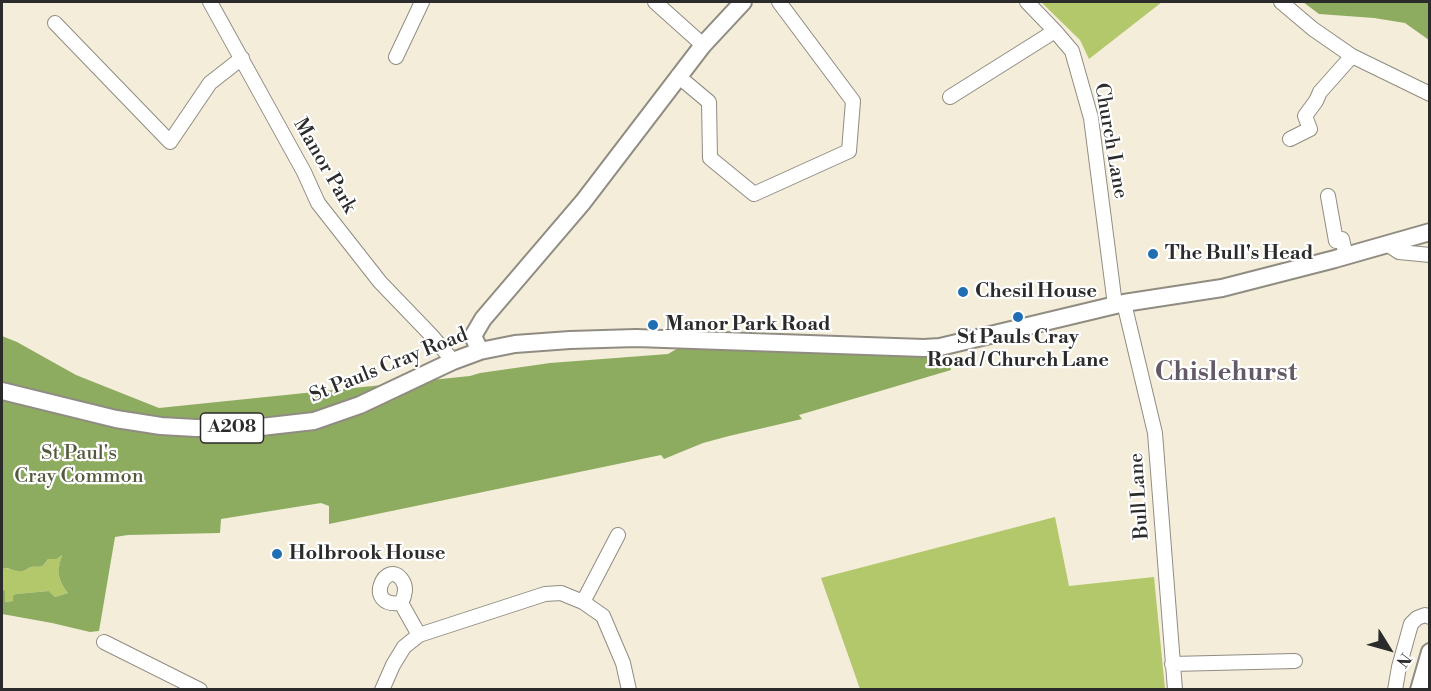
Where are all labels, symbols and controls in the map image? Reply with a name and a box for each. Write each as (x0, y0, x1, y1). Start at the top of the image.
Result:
street label: Church Lane (1088, 81, 1132, 201)
street label: Manor Park (287, 114, 361, 218)
place label: The Bull's Head (1165, 242, 1313, 266)
marker: The Bull's Head (1146, 247, 1160, 261)
place label: Chesil House (975, 280, 1097, 304)
marker: Chesil House (956, 285, 970, 299)
marker: St Pauls Cray Road / Church Lane (1011, 310, 1025, 324)
place label: Manor Park Road (665, 313, 831, 337)
marker: Manor Park Road (646, 318, 660, 332)
street label: St Pauls Cray Road (307, 323, 471, 409)
place label: St Pauls Cray Road / Church Lane (927, 326, 1109, 373)
district label: Chislehurst (1155, 358, 1297, 390)
road number: A208 (200, 413, 264, 443)
park label: St Paul's Cray Common (14, 442, 144, 489)
street label: Bull Lane (1125, 452, 1155, 540)
place label: Holbrook House (289, 542, 445, 566)
marker: Holbrook House (270, 547, 284, 561)
north arrow (1359, 619, 1419, 679)
text: N (1392, 649, 1415, 671)

